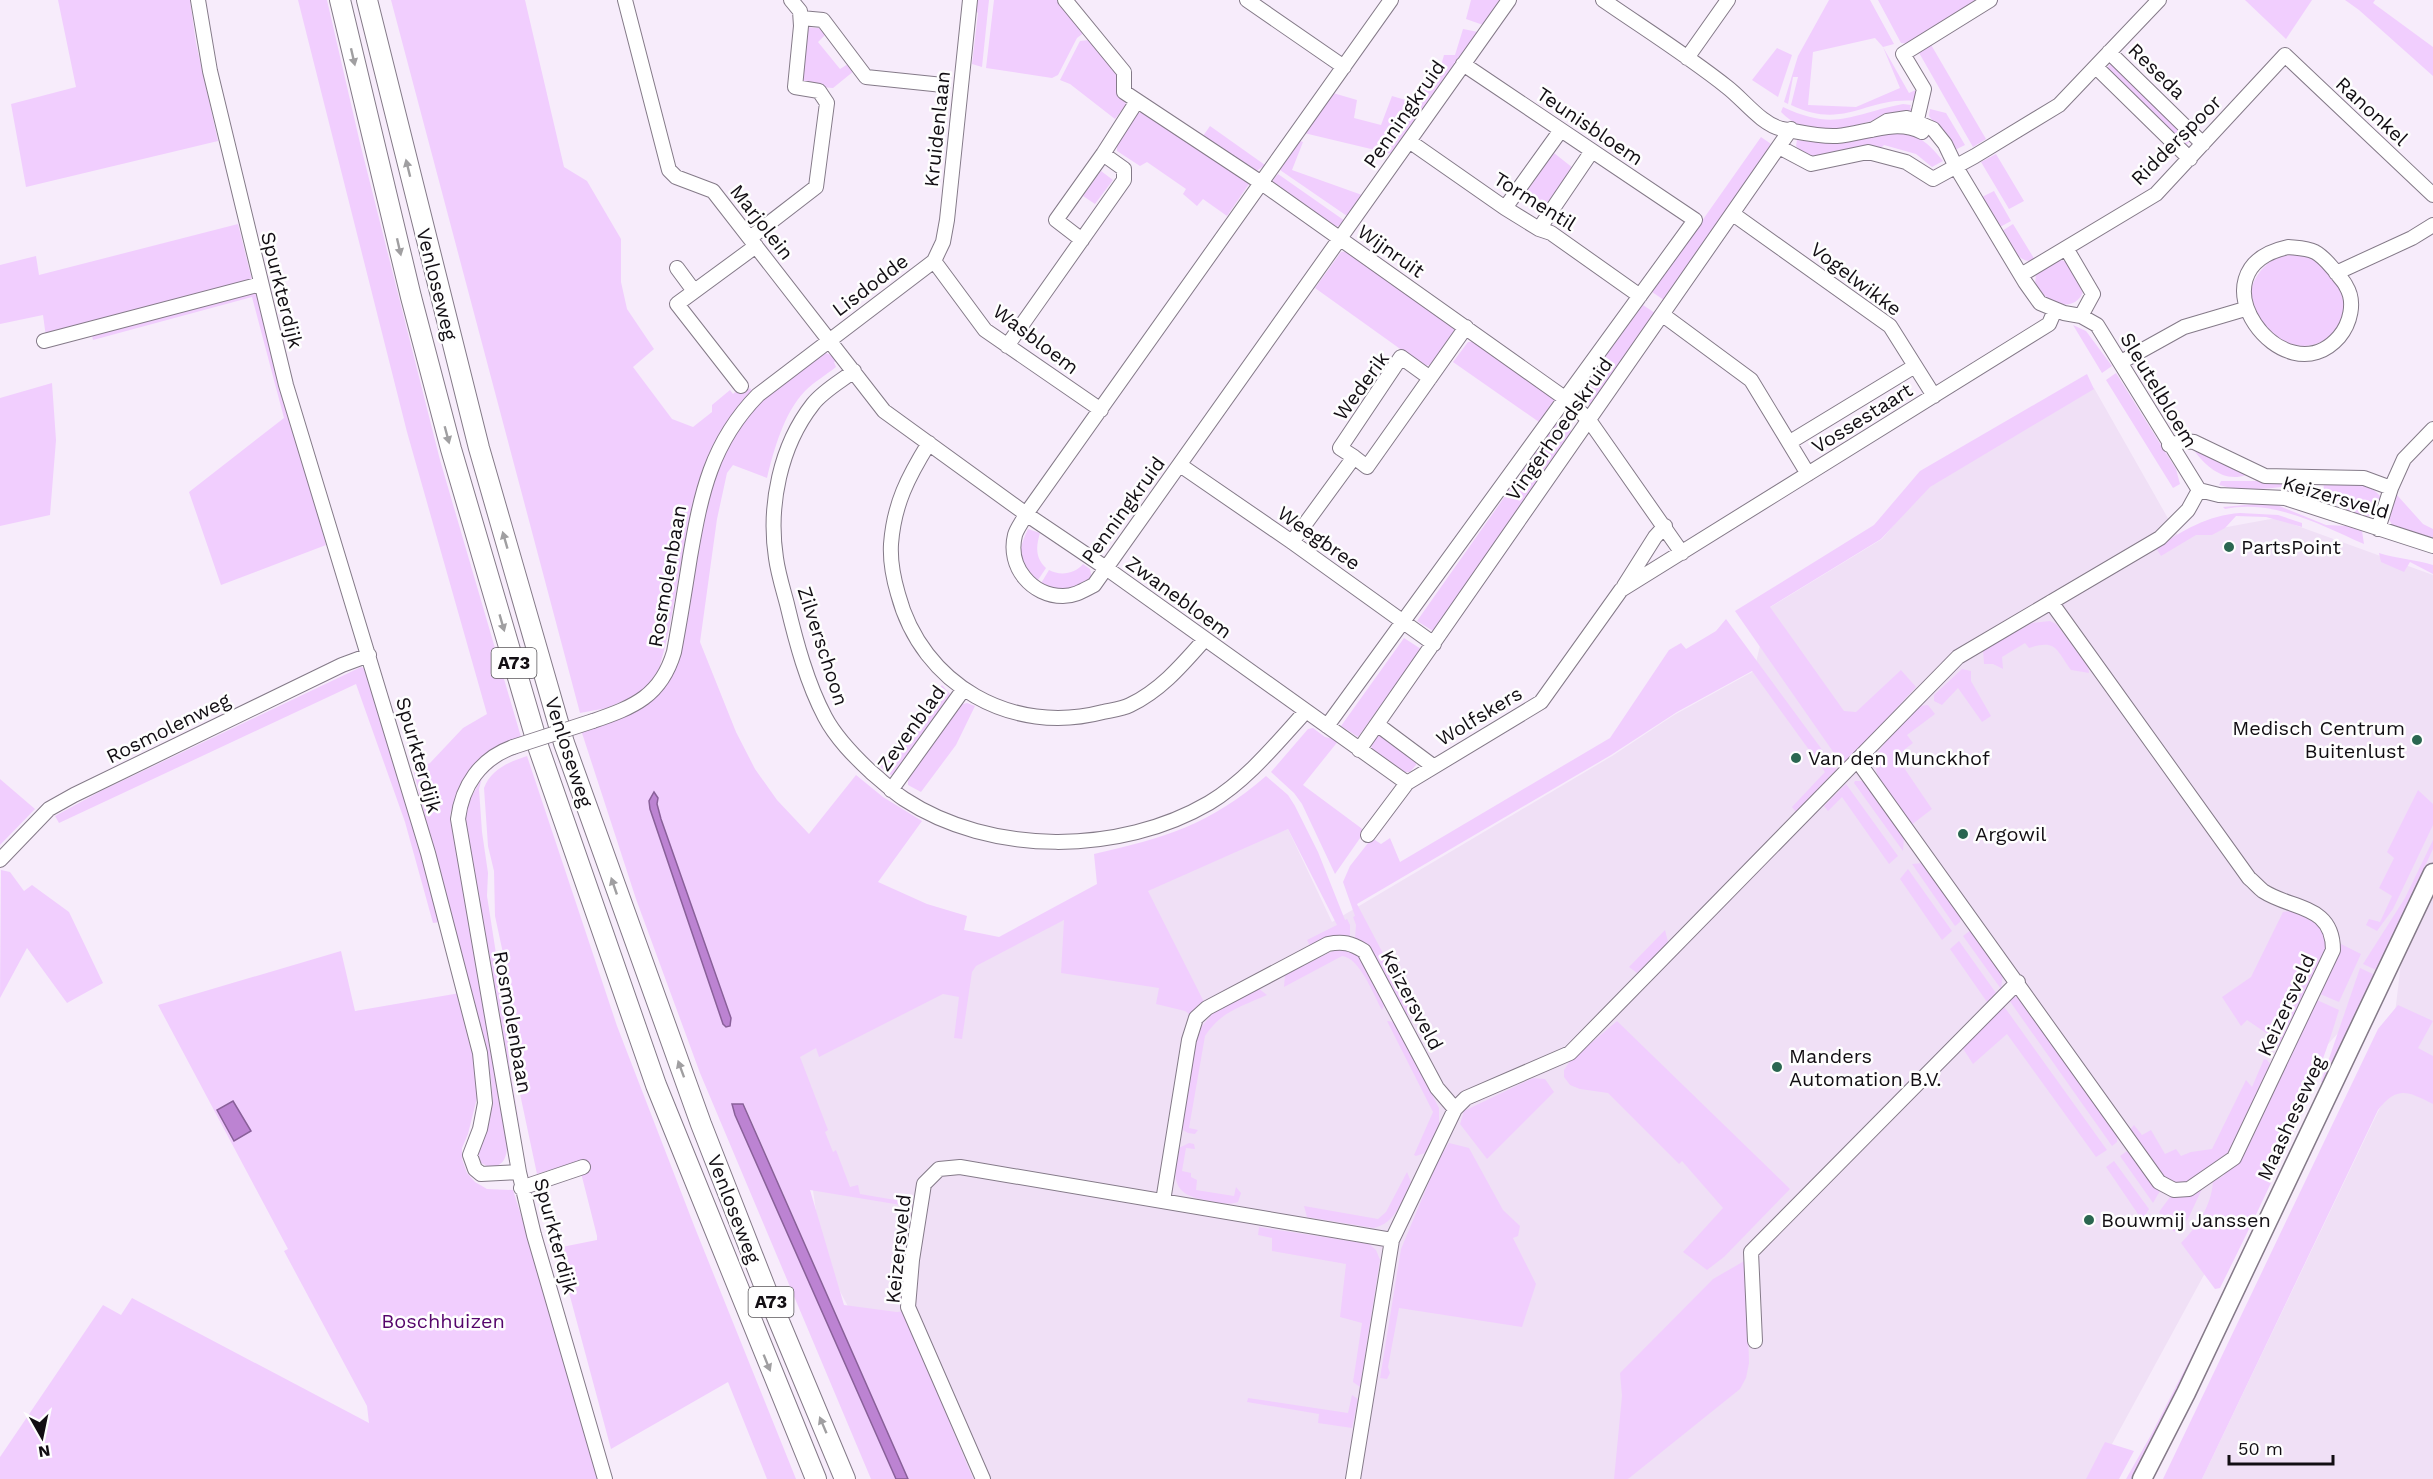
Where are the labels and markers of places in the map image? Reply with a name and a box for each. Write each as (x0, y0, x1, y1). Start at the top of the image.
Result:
place label: PartsPoint (2241, 535, 2341, 559)
marker: PartsPoint (2222, 540, 2236, 554)
place label: Medisch Centrum Buitenlust (2232, 716, 2406, 763)
marker: Medisch Centrum Buitenlust (2410, 733, 2424, 747)
place label: Van den Munckhof (1808, 746, 1990, 770)
marker: Van den Munckhof (1789, 751, 1803, 765)
place label: Argowil (1975, 822, 2046, 846)
marker: Argowil (1956, 827, 1970, 841)
place label: Manders Automation B.V. (1789, 1044, 1942, 1091)
marker: Manders Automation B.V. (1770, 1060, 1784, 1074)
place label: Bouwmij Janssen (2101, 1208, 2271, 1232)
marker: Bouwmij Janssen (2082, 1213, 2096, 1227)

